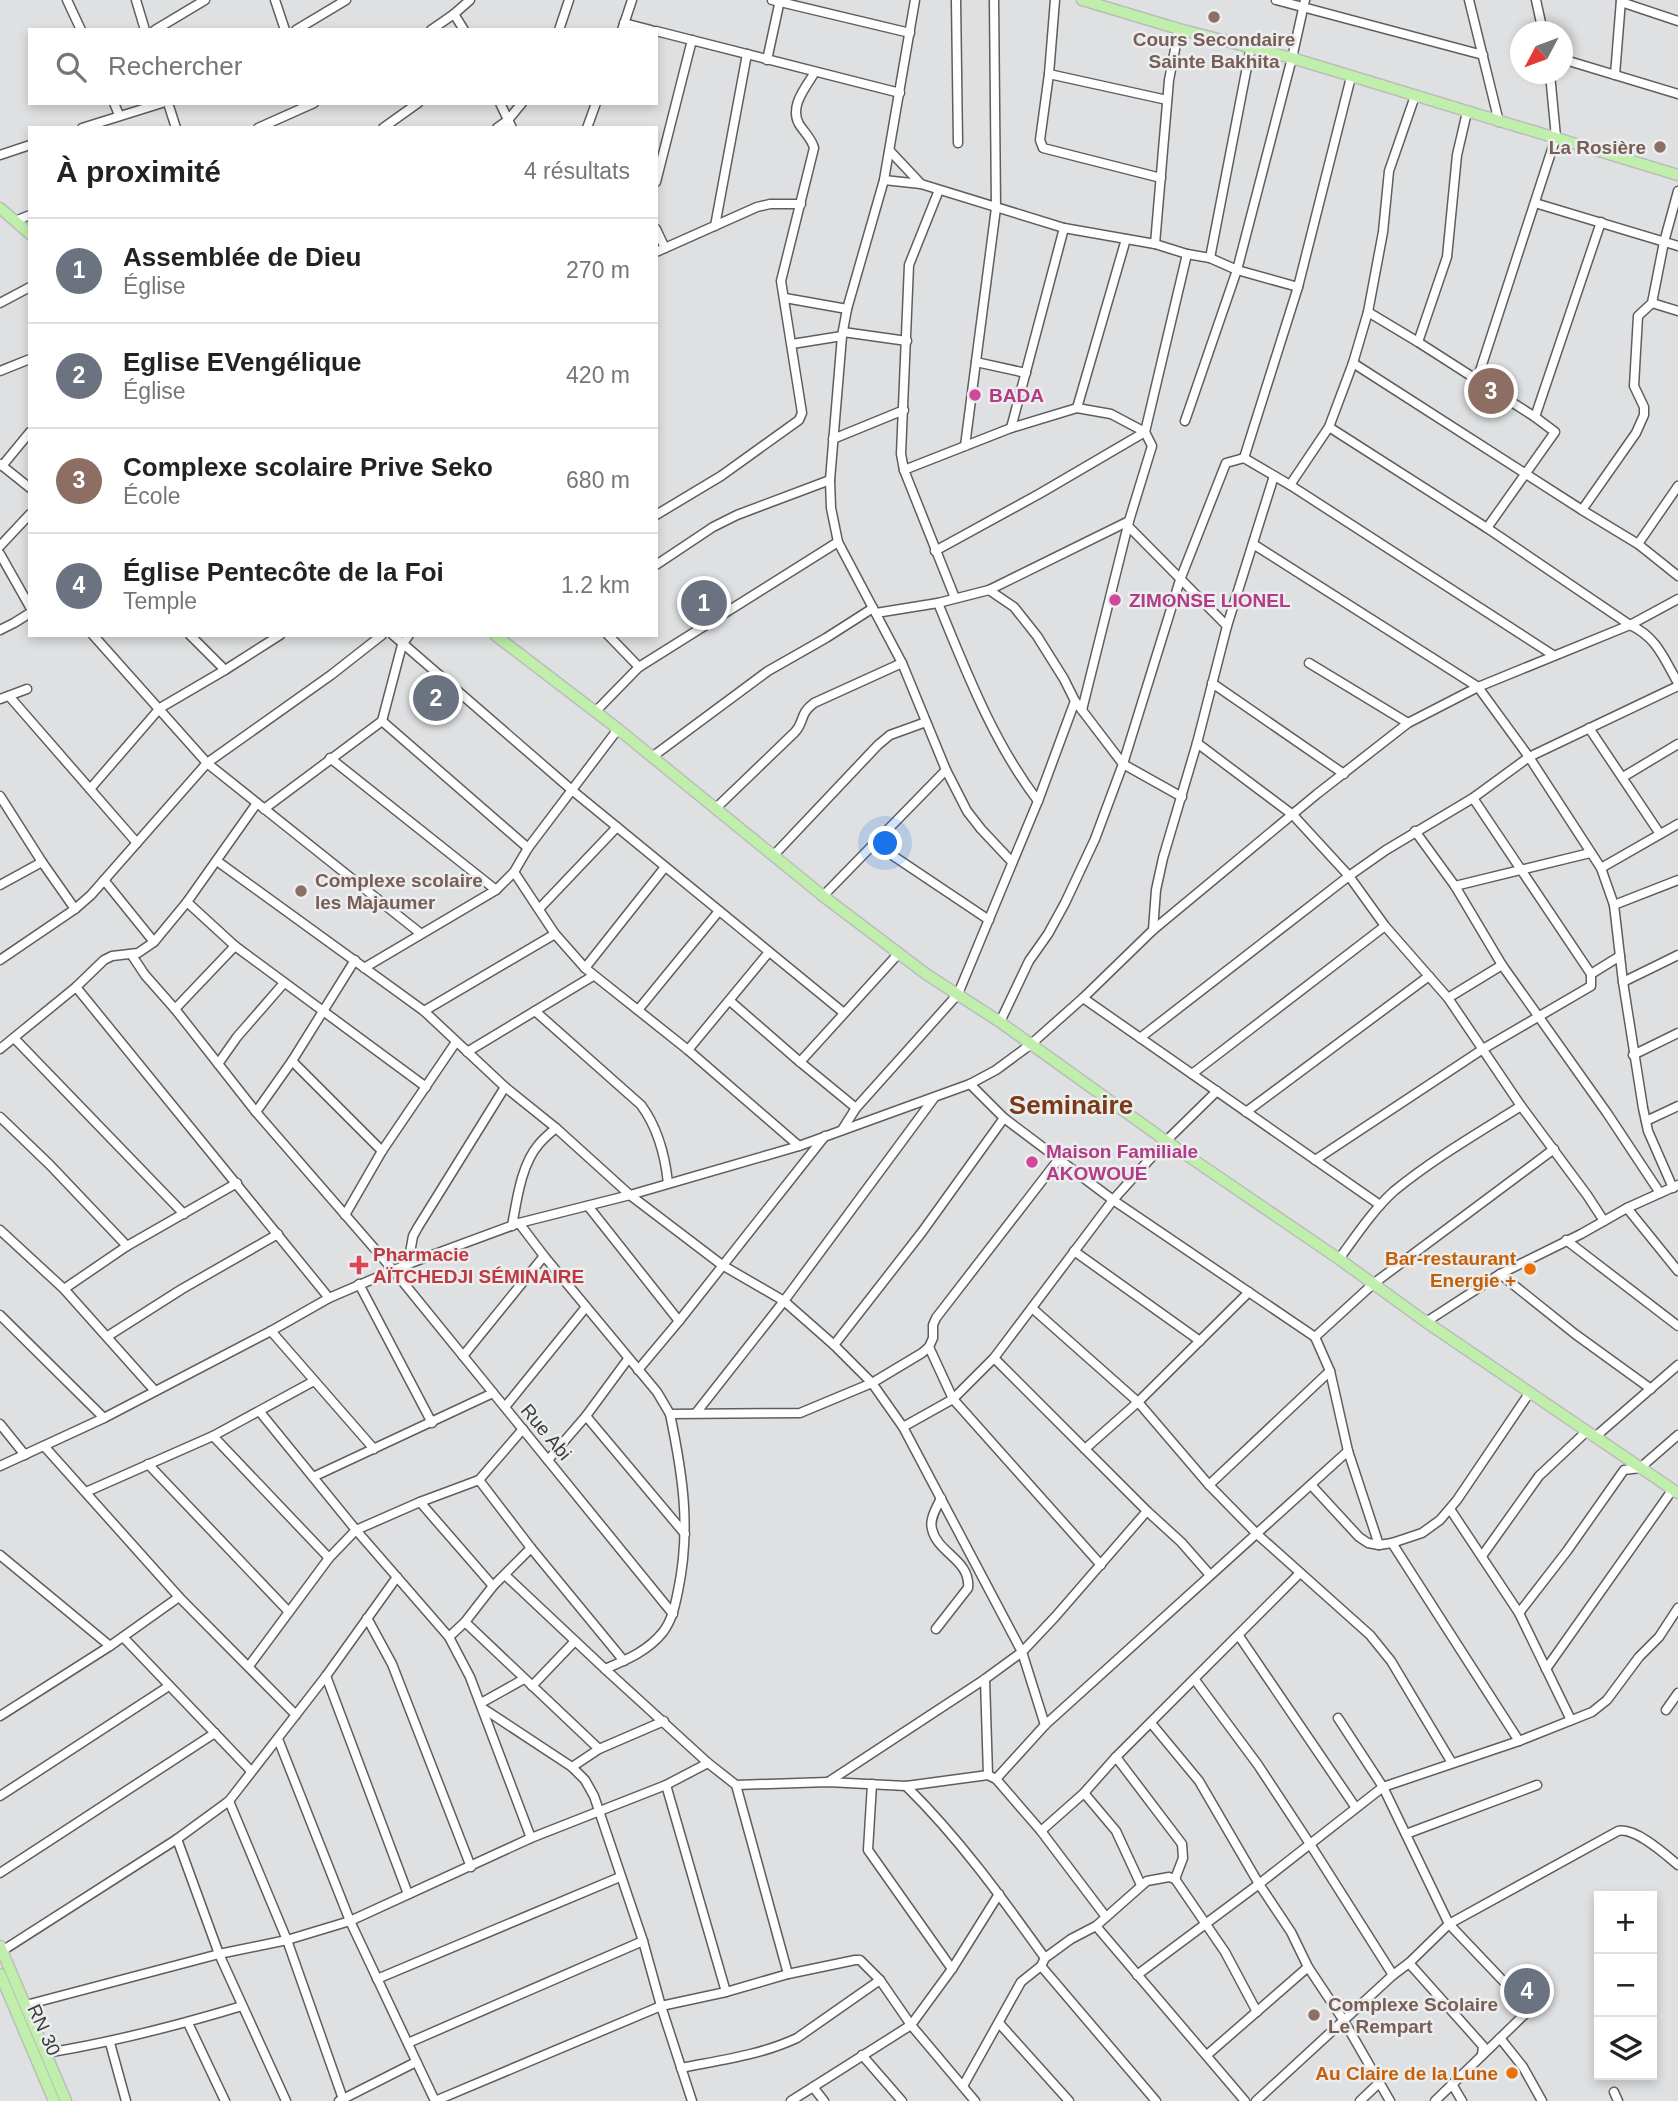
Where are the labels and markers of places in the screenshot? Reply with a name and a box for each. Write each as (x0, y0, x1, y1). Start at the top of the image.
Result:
marker: Cours Secondaire Sainte Bakhita (1206, 9, 1222, 25)
place label: Cours Secondaire Sainte Bakhita (1133, 29, 1295, 72)
place label: La Rosière (1549, 137, 1646, 158)
marker: La Rosière (1652, 139, 1668, 155)
pin: 3 (1468, 365, 1514, 417)
place label: BADA (989, 385, 1044, 406)
marker: BADA (967, 387, 983, 403)
pin: 1 (681, 577, 727, 629)
place label: ZIMONSE LIONEL (1129, 590, 1291, 611)
marker: ZIMONSE LIONEL (1107, 592, 1123, 608)
pin: 2 (413, 672, 459, 724)
place label: Complexe scolaire les Majaumer (315, 870, 483, 913)
marker: Complexe scolaire les Majaumer (293, 883, 309, 899)
place label: Maison Familiale AKOWOUE (1046, 1141, 1198, 1184)
marker: Maison Familiale AKOWOUE (1024, 1154, 1040, 1170)
place label: Pharmacie AÏTCHEDJI SÉMINAIRE (373, 1244, 584, 1287)
place label: Bar-restaurant Energie + (1385, 1248, 1517, 1291)
marker: Pharmacie AÏTCHEDJI SÉMINAIRE (351, 1257, 367, 1273)
marker: Bar-restaurant Energie + (1522, 1261, 1538, 1277)
pin: 4 (1504, 1965, 1550, 2017)
place label: Complexe Scolaire Le Rempart (1328, 1994, 1498, 2037)
marker: Complexe Scolaire Le Rempart (1306, 2007, 1322, 2023)
place label: Au Claire de la Lune (1315, 2063, 1498, 2084)
marker: Au Claire de la Lune (1504, 2065, 1520, 2081)

